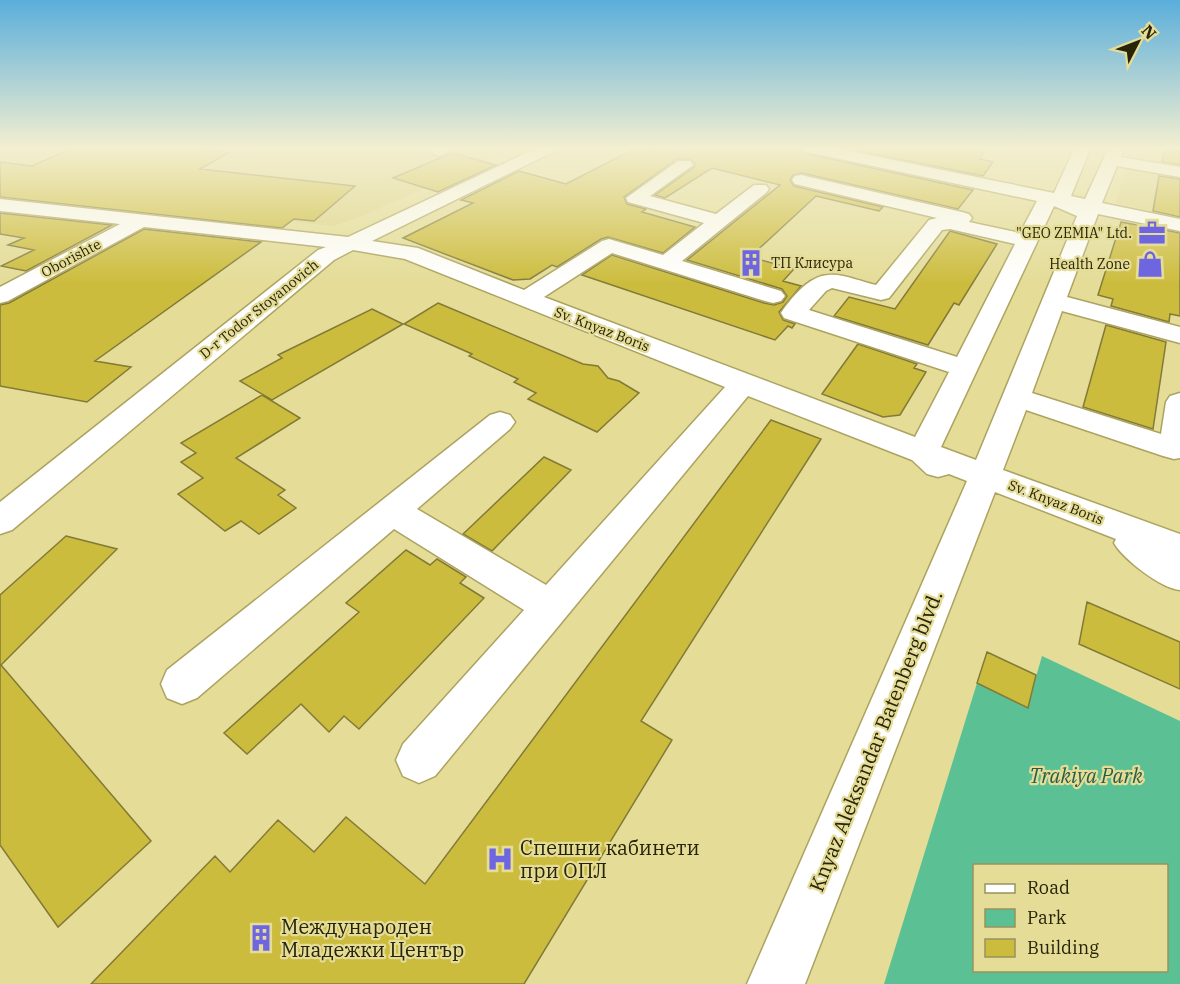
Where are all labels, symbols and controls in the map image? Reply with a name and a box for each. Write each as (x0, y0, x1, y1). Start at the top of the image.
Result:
north arrow (1108, 12, 1168, 72)
text: N (1137, 21, 1161, 43)
office icon: "GEO ZEMIA" Ltd. (1137, 218, 1167, 248)
place label: "GEO ZEMIA" Ltd. (1016, 224, 1132, 242)
street label: Oborishte (38, 235, 104, 281)
building icon: ТП Клисура (736, 248, 766, 278)
shop icon: Health Zone (1135, 249, 1165, 279)
place label: ТП Клисура (771, 254, 853, 272)
street label: D-r Todor Stoyanovich (196, 255, 322, 363)
place label: Health Zone (1049, 255, 1130, 273)
street label: Sv. Knyaz Boris (552, 303, 652, 355)
street label: Sv. Knyaz Boris (1006, 476, 1106, 528)
street label: Knyaz Aleksandar Batenberg blvd. (803, 586, 948, 895)
park label: Trakiya Park (1029, 762, 1143, 789)
place label: Спешни кабинети при ОПЛ (520, 834, 700, 884)
hospital icon: Спешни кабинети при ОПЛ (485, 844, 515, 874)
legend (973, 864, 1168, 972)
text: Road (1027, 876, 1070, 899)
text: Park (1027, 906, 1067, 929)
place label: Международен Младежки Център (281, 913, 464, 963)
building icon: Международен Младежки Център (246, 923, 276, 953)
text: Building (1027, 936, 1099, 959)

